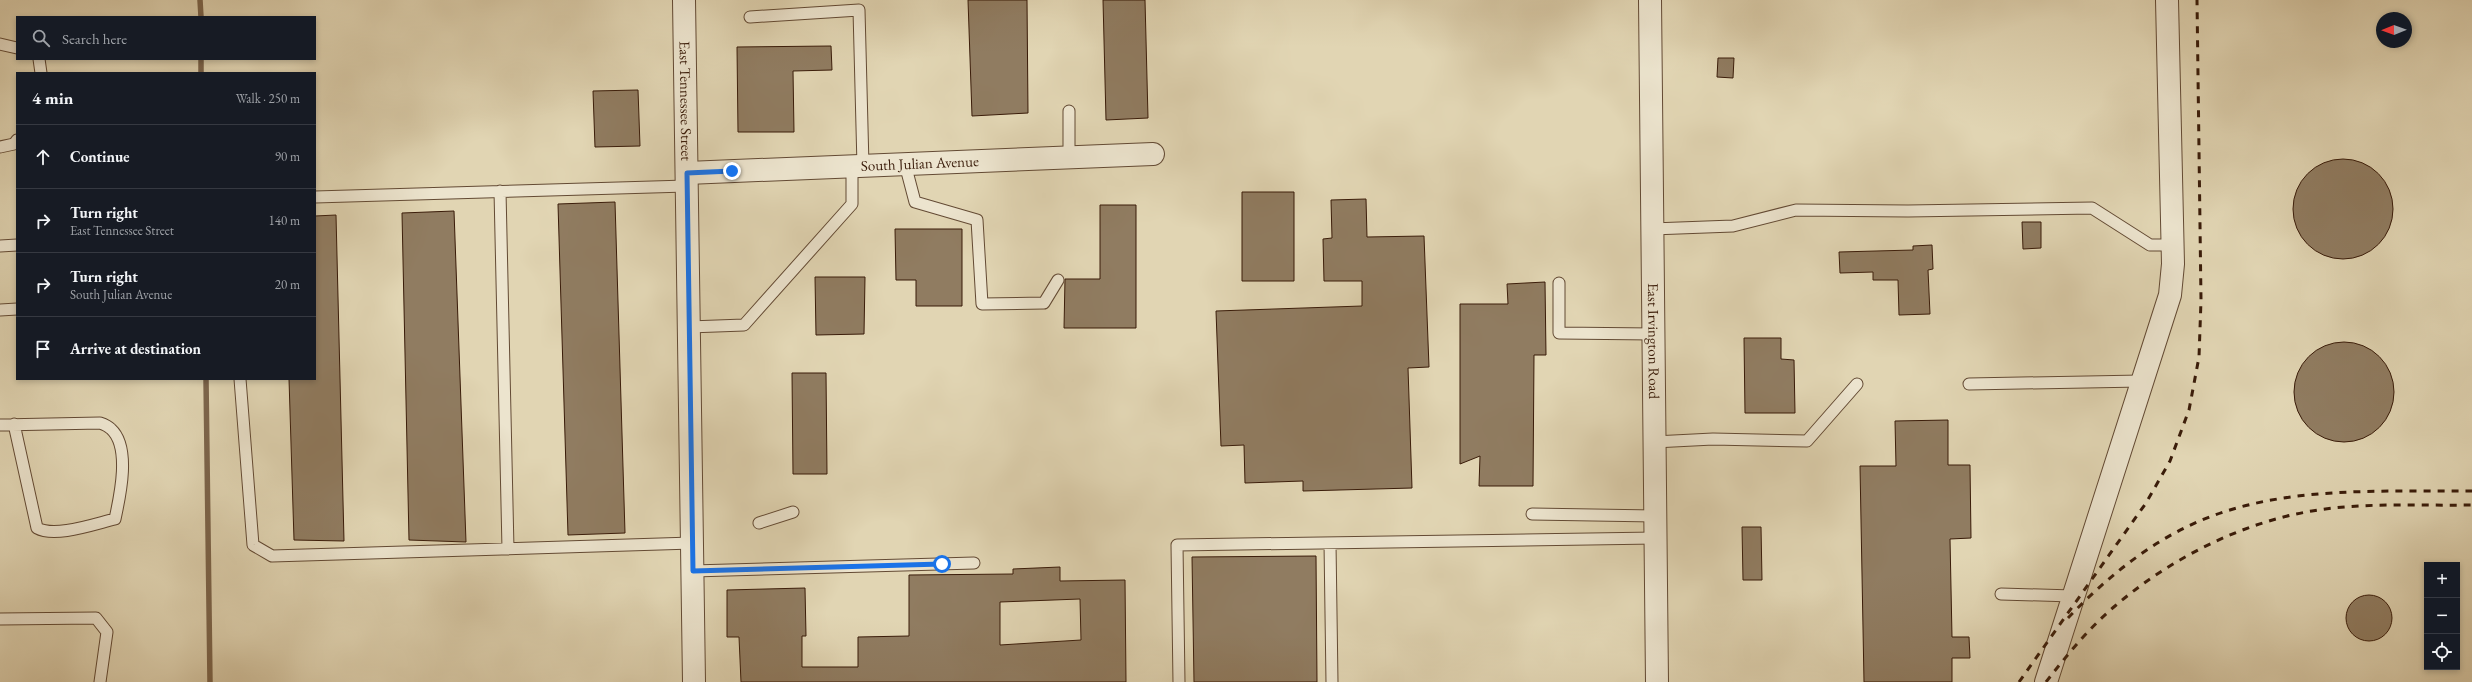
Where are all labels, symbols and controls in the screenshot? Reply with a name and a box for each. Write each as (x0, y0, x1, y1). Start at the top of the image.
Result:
north arrow (2376, 12, 2412, 48)
search box (16, 16, 316, 60)
icon: search (30, 27, 52, 49)
text: Search here (62, 29, 127, 48)
street label: East Tennessee Street (676, 41, 696, 161)
text: 4 min (32, 87, 73, 109)
text: Walk · 250 m (236, 90, 300, 107)
icon: ahead (32, 146, 54, 168)
text: Continue (70, 147, 130, 166)
text: 90 m (275, 148, 300, 165)
street label: South Julian Avenue (860, 151, 979, 175)
route end (723, 162, 741, 180)
text: Turn right (70, 203, 138, 222)
icon: right (32, 210, 54, 232)
text: 140 m (269, 212, 300, 229)
text: East Tennessee Street (70, 222, 174, 239)
text: Turn right (70, 267, 138, 286)
icon: right (32, 274, 54, 296)
text: 20 m (275, 276, 300, 293)
street label: East Irvington Road (1644, 283, 1664, 400)
text: South Julian Avenue (70, 286, 172, 303)
icon: arrive (32, 338, 54, 360)
text: Arrive at destination (70, 339, 201, 358)
route start (933, 555, 951, 573)
map controls (2424, 562, 2460, 670)
button: + (2424, 562, 2460, 598)
button: − (2424, 598, 2460, 634)
button: locate (2424, 634, 2460, 670)

